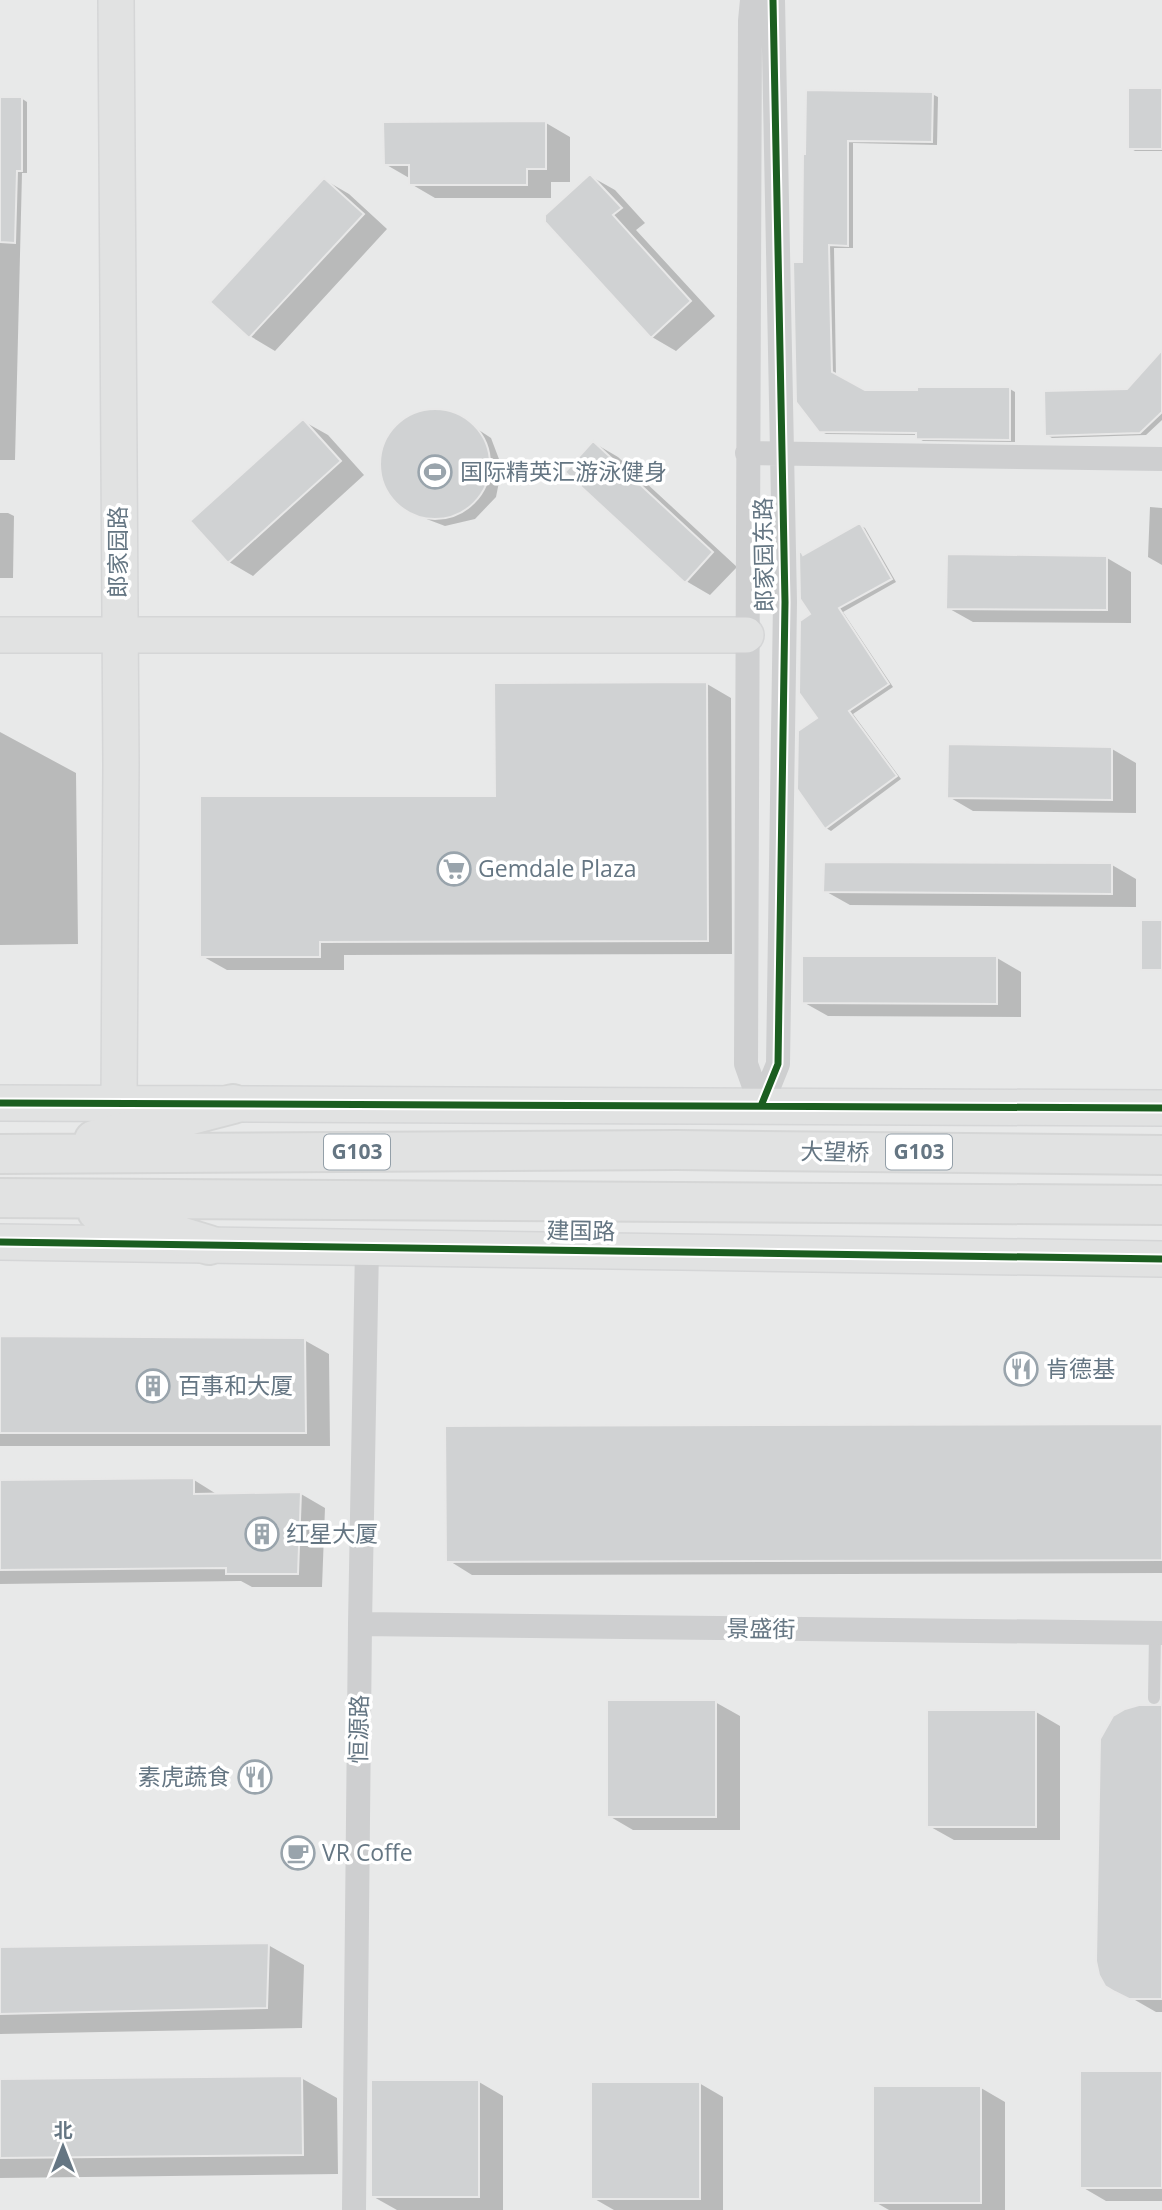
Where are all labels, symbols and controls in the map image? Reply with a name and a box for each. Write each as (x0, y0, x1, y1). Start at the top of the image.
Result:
sports icon: 国际精英汇游泳健身 (416, 453, 454, 491)
place label: 国际精英汇游泳健身 (460, 455, 667, 487)
street label: 郎家园东路 (746, 497, 780, 613)
street label: 郎家园路 (101, 506, 133, 598)
supermarket icon: Gemdale Plaza (435, 850, 473, 888)
place label: Gemdale Plaza (478, 852, 636, 884)
road number: G103 (324, 1134, 390, 1170)
street label: 大望桥 (800, 1134, 870, 1168)
road number: G103 (886, 1134, 952, 1170)
street label: 建国路 (546, 1213, 616, 1247)
restaurant icon: 肯德基 (1002, 1350, 1040, 1388)
place label: 肯德基 (1046, 1352, 1115, 1384)
building icon: 百事和大厦 (134, 1367, 172, 1405)
place label: 百事和大厦 (178, 1369, 293, 1401)
building icon: 红星大厦 (243, 1515, 281, 1553)
place label: 红星大厦 (286, 1517, 378, 1549)
street label: 景盛街 (726, 1611, 796, 1645)
street label: 恒源路 (341, 1694, 375, 1764)
restaurant icon: 素虎蔬食 (236, 1758, 274, 1796)
place label: 素虎蔬食 (138, 1760, 230, 1792)
cafe icon: VR Coffe (279, 1834, 317, 1872)
place label: VR Coffe (322, 1836, 413, 1868)
north arrow (28, 2112, 98, 2182)
text: 北 (53, 2117, 73, 2143)

